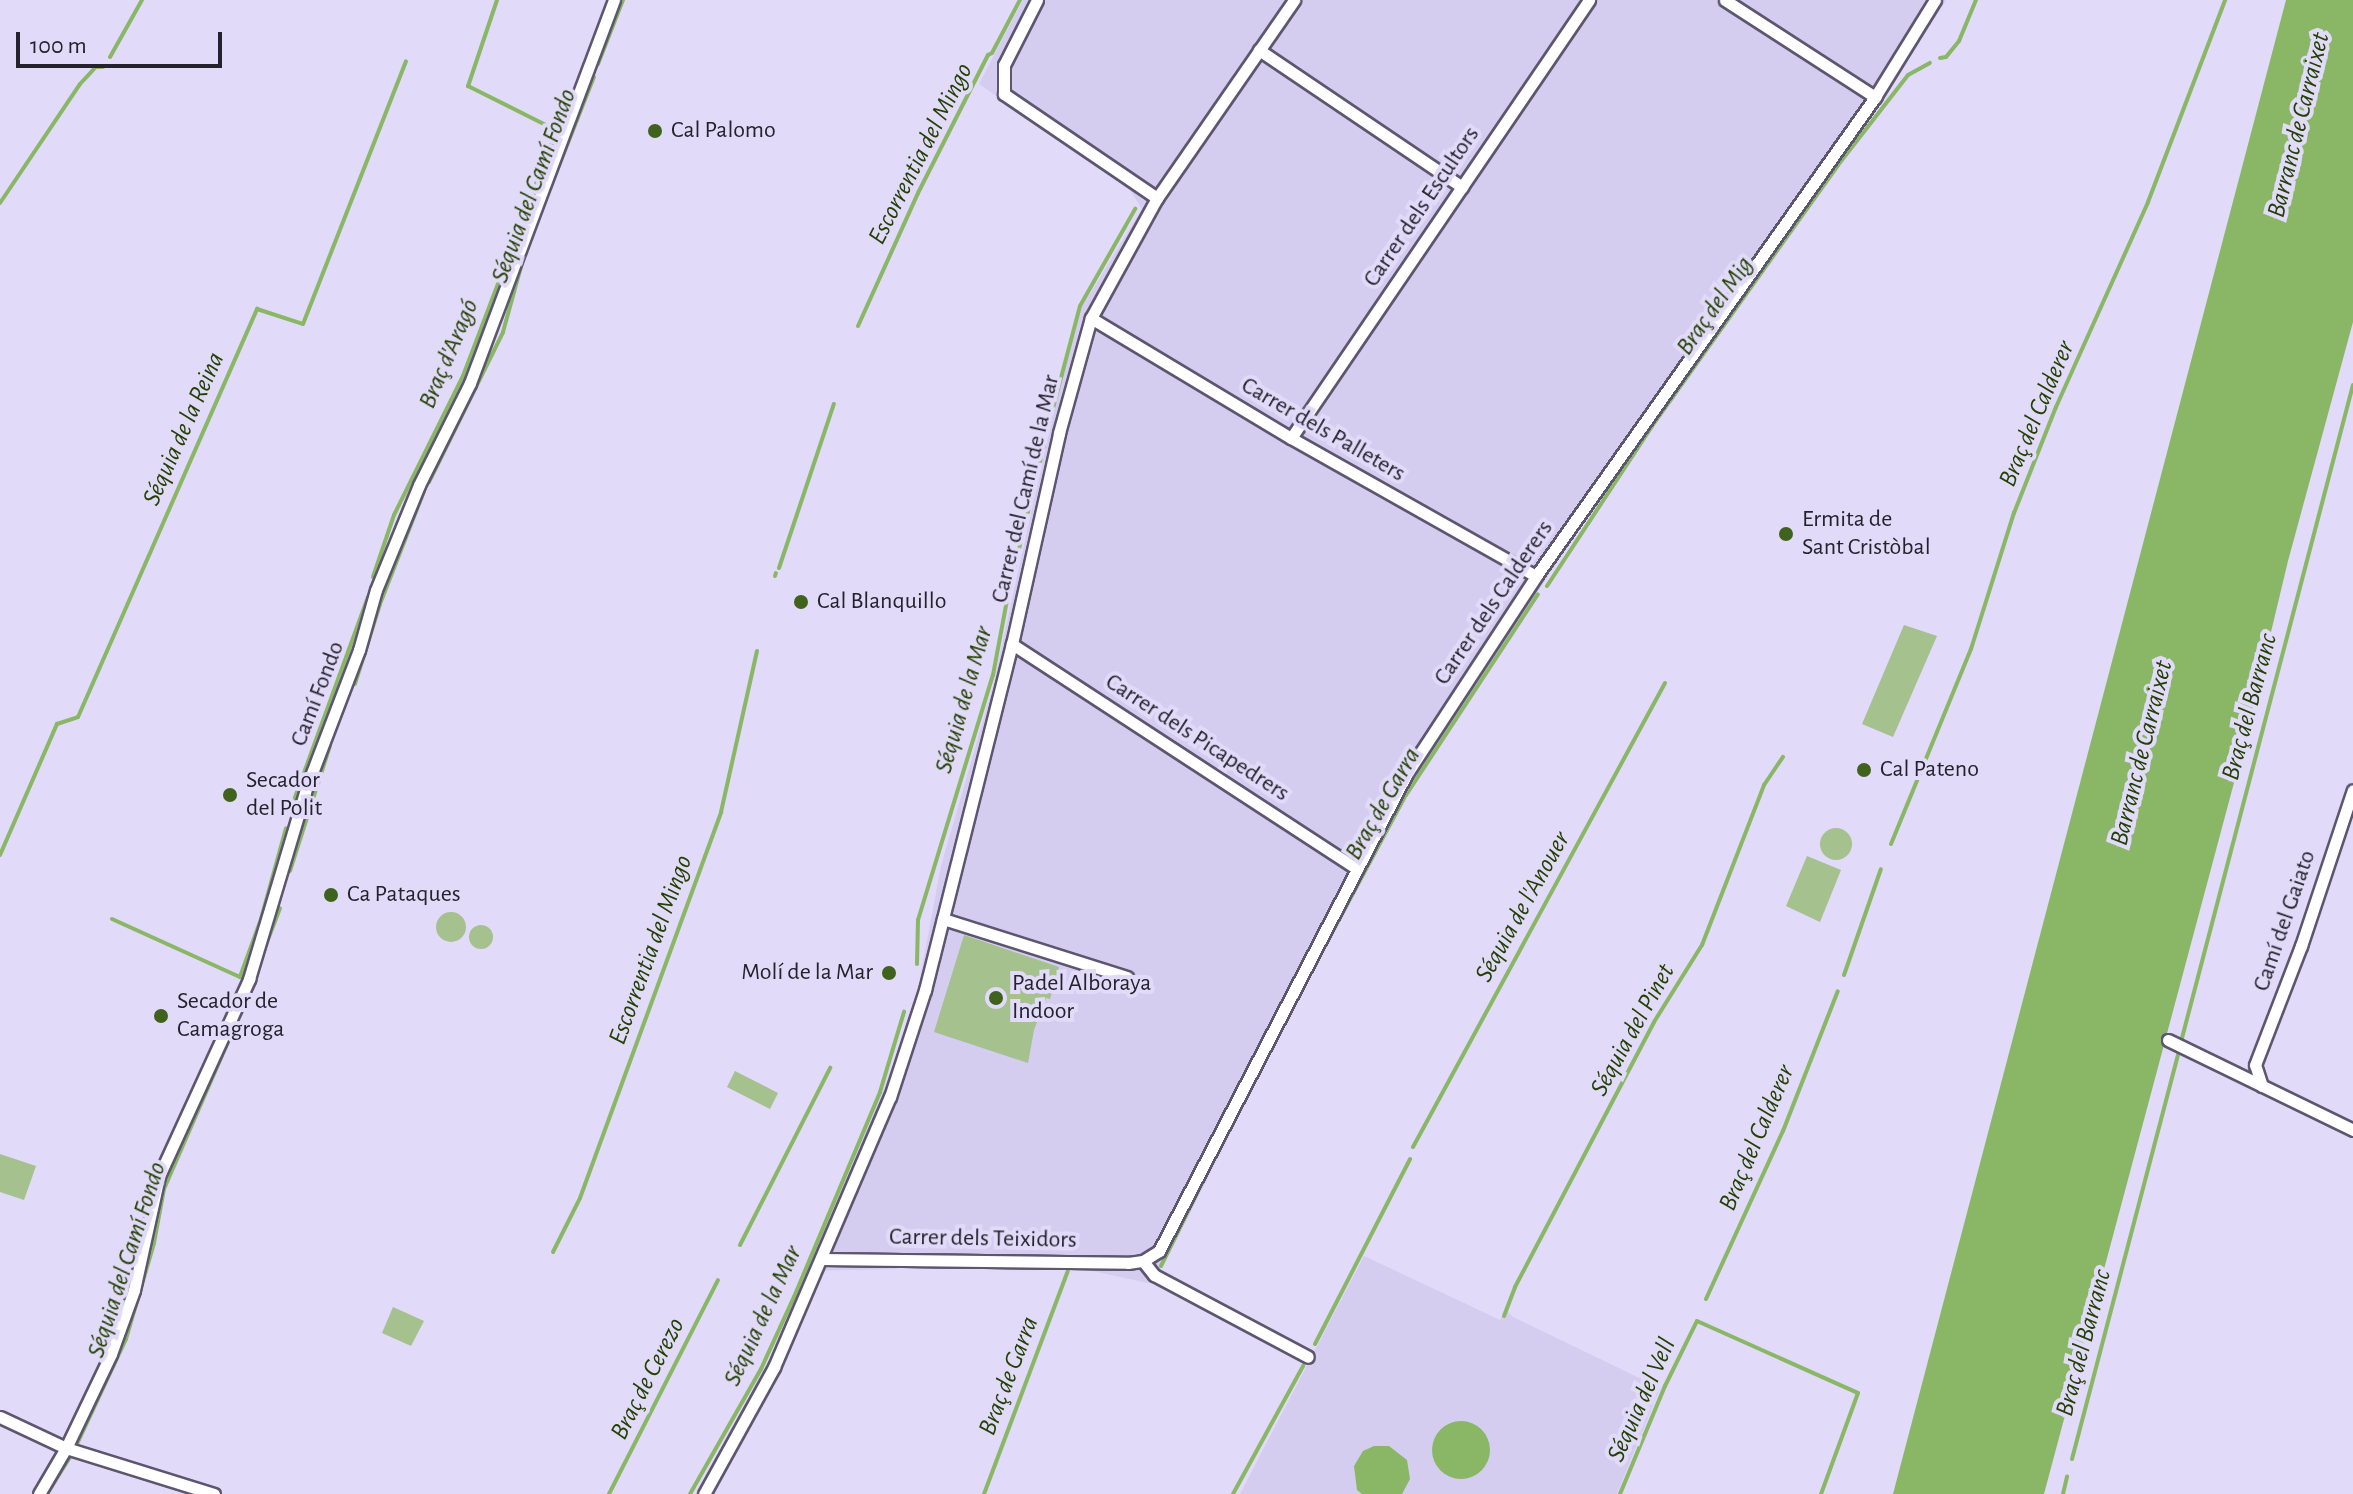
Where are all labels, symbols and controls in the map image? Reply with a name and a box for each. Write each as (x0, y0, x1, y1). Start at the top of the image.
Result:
scale bar (20, 16, 226, 66)
water label: Barranc de Carraixet (2261, 29, 2337, 221)
text: 100 m (30, 34, 87, 58)
water label: Escorrentia del Mingo (862, 58, 980, 250)
water label: Séquia del Camí Fondo (484, 85, 584, 287)
place label: Cal Palomo (671, 117, 776, 145)
street label: Carrer dels Escultors (1358, 121, 1486, 293)
marker: Cal Palomo (646, 122, 664, 140)
water label: Braç del Mig (1670, 250, 1760, 362)
water label: Braç d'Aragó (412, 295, 486, 413)
water label: Braç del Calderer (1992, 336, 2082, 492)
water label: Séquia de la Reina (136, 348, 232, 510)
street label: Carrer dels Palleters (1236, 371, 1410, 489)
street label: Carrer del Camí de la Mar (986, 372, 1066, 606)
place label: Ermita de Sant Cristòbal (1802, 506, 1931, 562)
street label: Carrer dels Calderers (1428, 515, 1560, 691)
marker: Ermita de Sant Cristòbal (1777, 525, 1795, 543)
place label: Cal Blanquillo (817, 588, 946, 616)
marker: Cal Blanquillo (792, 593, 810, 611)
water label: Séquia de la Mar (928, 623, 1000, 777)
water label: Braç del Barranc (2215, 630, 2285, 784)
street label: Camí Fondo (285, 637, 351, 751)
water label: Barranc de Carraixet (2104, 657, 2180, 849)
street label: Carrer dels Picapedrers (1100, 668, 1294, 808)
water label: Braç de Garra (1338, 742, 1428, 866)
place label: Cal Pateno (1880, 756, 1979, 784)
marker: Cal Pateno (1855, 761, 1873, 779)
place label: Secador del Polit (246, 767, 322, 823)
marker: Secador del Polit (221, 786, 239, 804)
water label: Séquia de l'Anouer (1469, 826, 1577, 988)
street label: Camí del Gaiato (2247, 847, 2323, 995)
water label: Escorrentia del Mingo (602, 851, 700, 1049)
place label: Ca Pataques (347, 881, 461, 909)
marker: Ca Pataques (322, 886, 340, 904)
water label: Séquia del Pinet (1584, 958, 1682, 1102)
place label: Molí de la Mar (741, 959, 873, 987)
marker: Molí de la Mar (880, 964, 898, 982)
place label: Padel Alboraya Indoor (1012, 970, 1151, 1026)
place label: Secador de Camagroga (177, 988, 284, 1044)
marker: Padel Alboraya Indoor (987, 989, 1005, 1007)
marker: Secador de Camagroga (152, 1007, 170, 1025)
water label: Braç del Calderer (1712, 1060, 1802, 1216)
water label: Séquia del Camí Fondo (81, 1158, 173, 1362)
street label: Carrer dels Teixidors (889, 1223, 1077, 1255)
water label: Séquia de la Mar (717, 1241, 809, 1391)
water label: Braç del Barranc (2049, 1266, 2119, 1420)
water label: Braç de Garra (972, 1312, 1046, 1440)
water label: Braç de Cerezo (604, 1313, 692, 1445)
water label: Séquia del Vell (1601, 1333, 1683, 1467)

